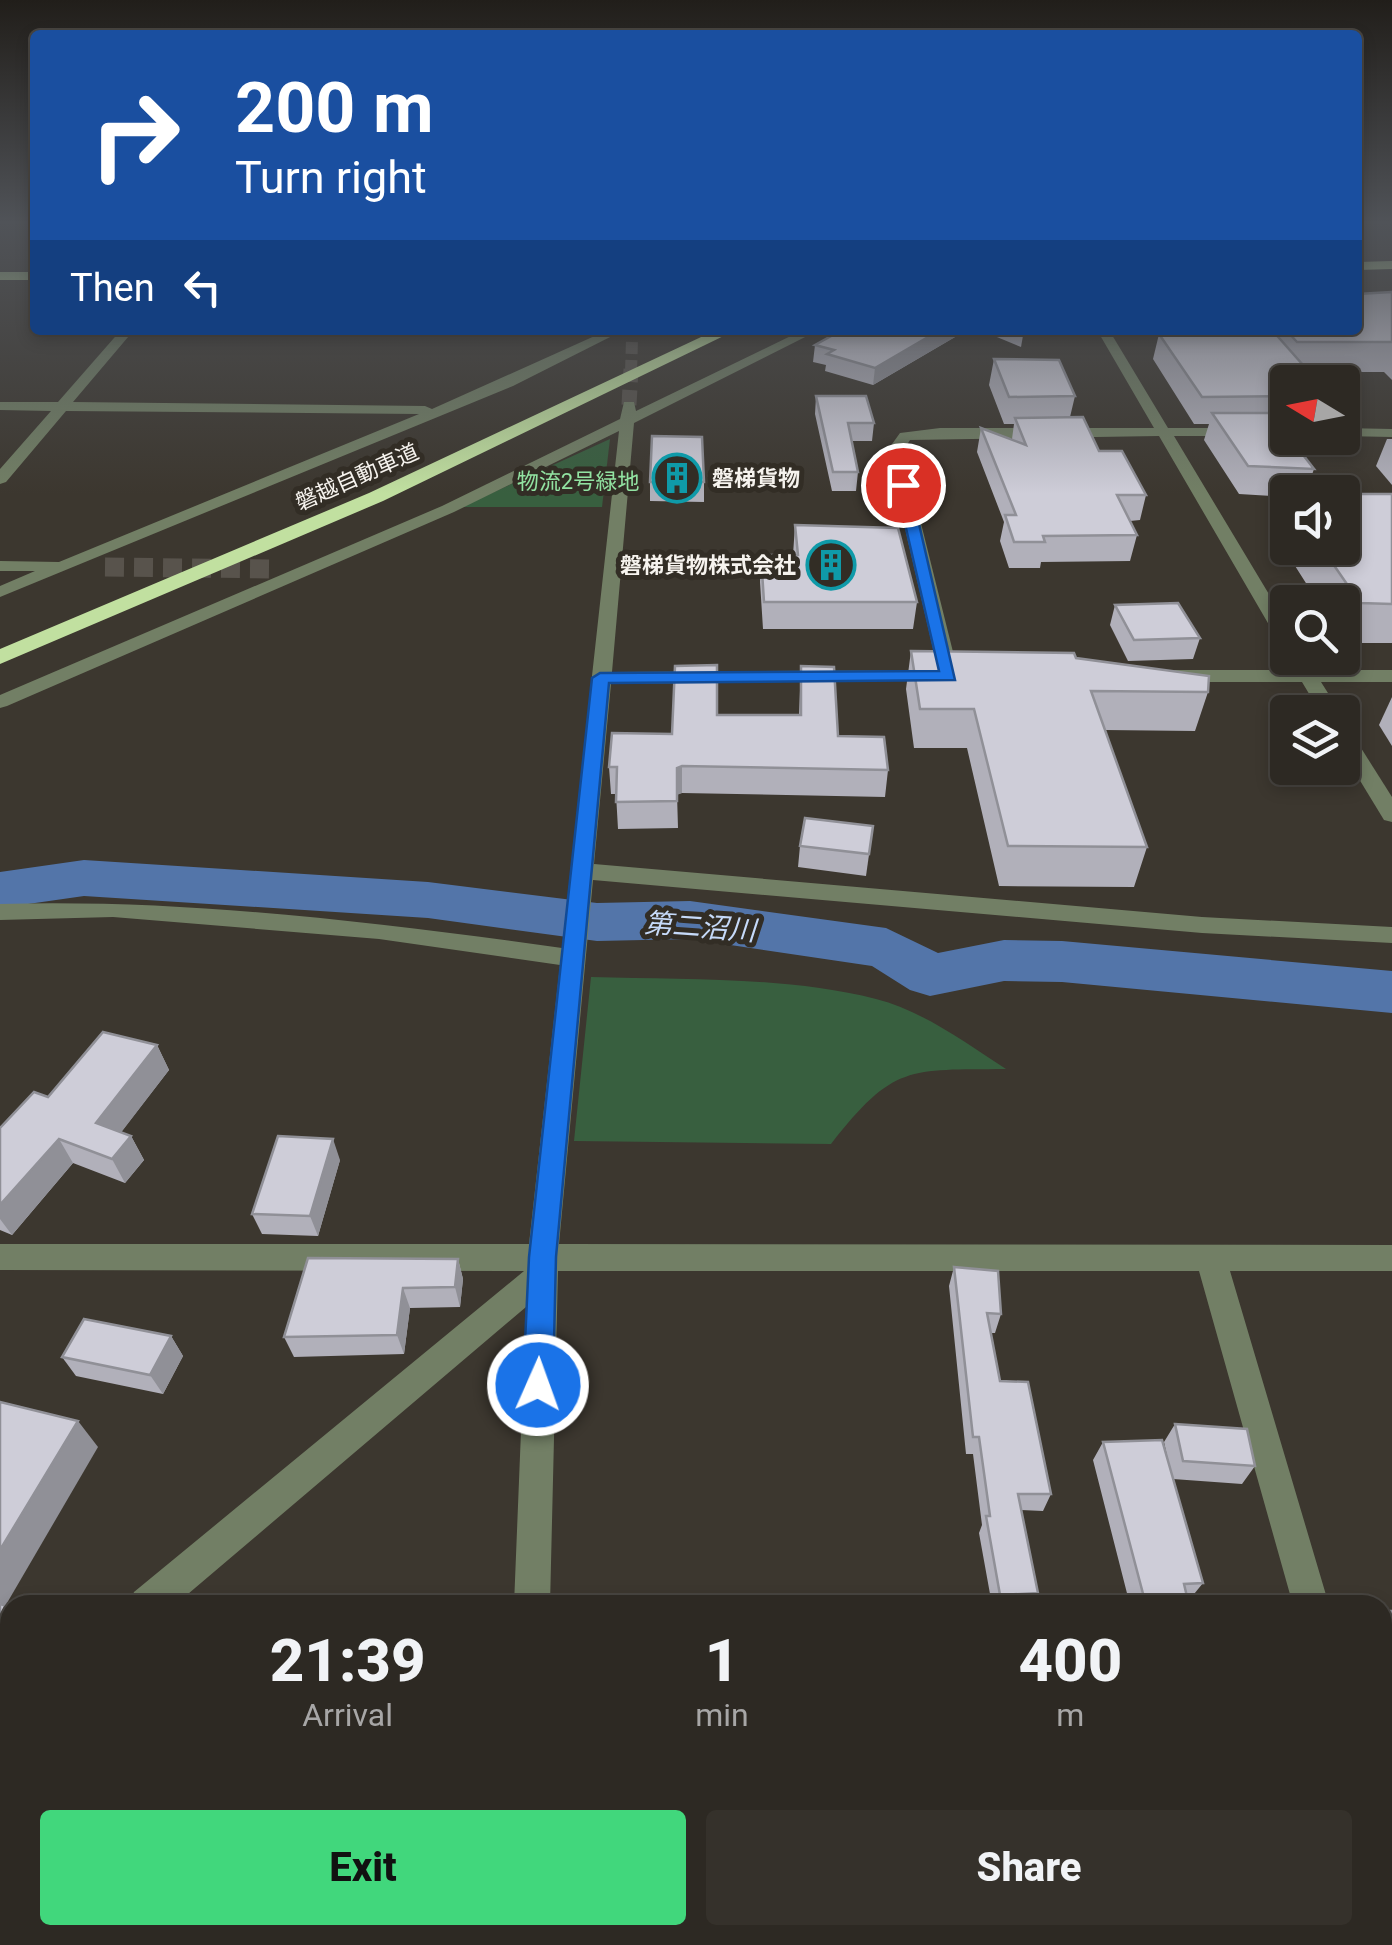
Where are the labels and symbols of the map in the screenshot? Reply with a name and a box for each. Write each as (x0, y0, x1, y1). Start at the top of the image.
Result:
north arrow (1270, 365, 1360, 455)
street label: 磐越自動車道 (292, 439, 422, 515)
pin (861, 443, 946, 528)
building icon: 磐梯貨物 (651, 452, 703, 504)
place label: 磐梯貨物 (712, 466, 800, 491)
park label: 物流2号緑地 (517, 469, 639, 494)
building icon: 磐梯貨物株式会社 (805, 539, 857, 591)
place label: 磐梯貨物株式会社 (620, 553, 796, 578)
water label: 第二沼川 (643, 907, 760, 948)
position arrow (486, 1333, 590, 1437)

